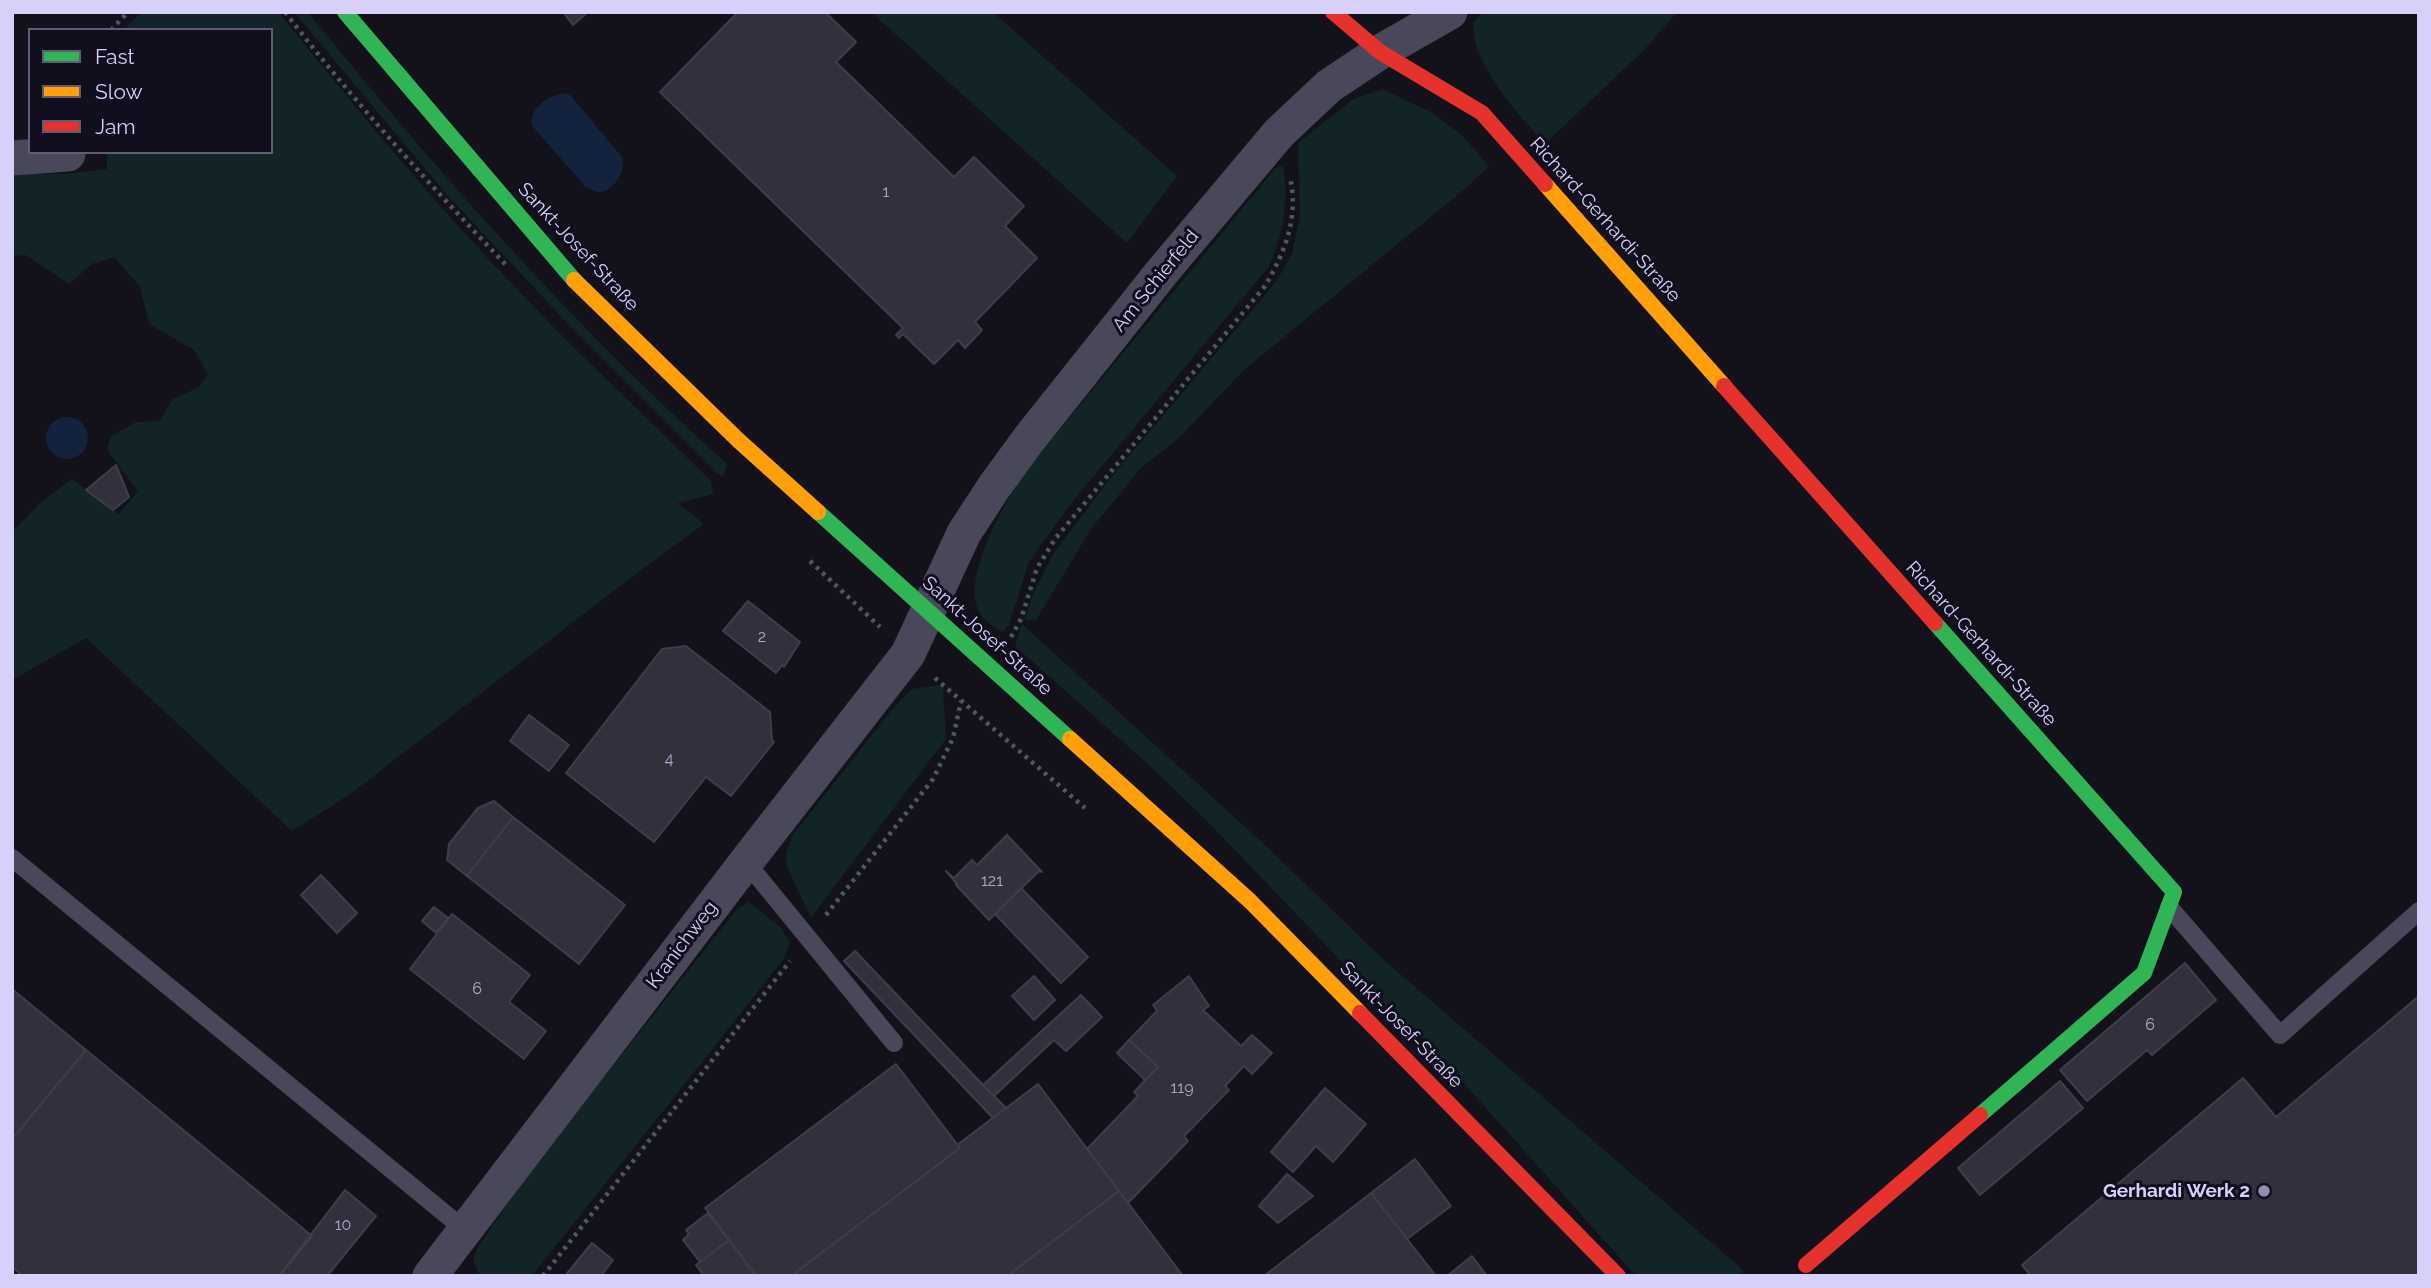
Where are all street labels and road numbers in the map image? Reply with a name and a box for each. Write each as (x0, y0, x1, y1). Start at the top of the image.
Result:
street label: Richard-Gerhardi-Straße (1525, 133, 1685, 307)
street label: Sankt-Josef-Straße (513, 178, 643, 316)
street label: Am Schierfeld (1108, 226, 1204, 336)
street label: Richard-Gerhardi-Straße (1901, 557, 2061, 731)
street label: Sankt-Josef-Straße (917, 572, 1057, 700)
street label: Kranichweg (642, 897, 722, 993)
street label: Sankt-Josef-Straße (1335, 957, 1467, 1093)

